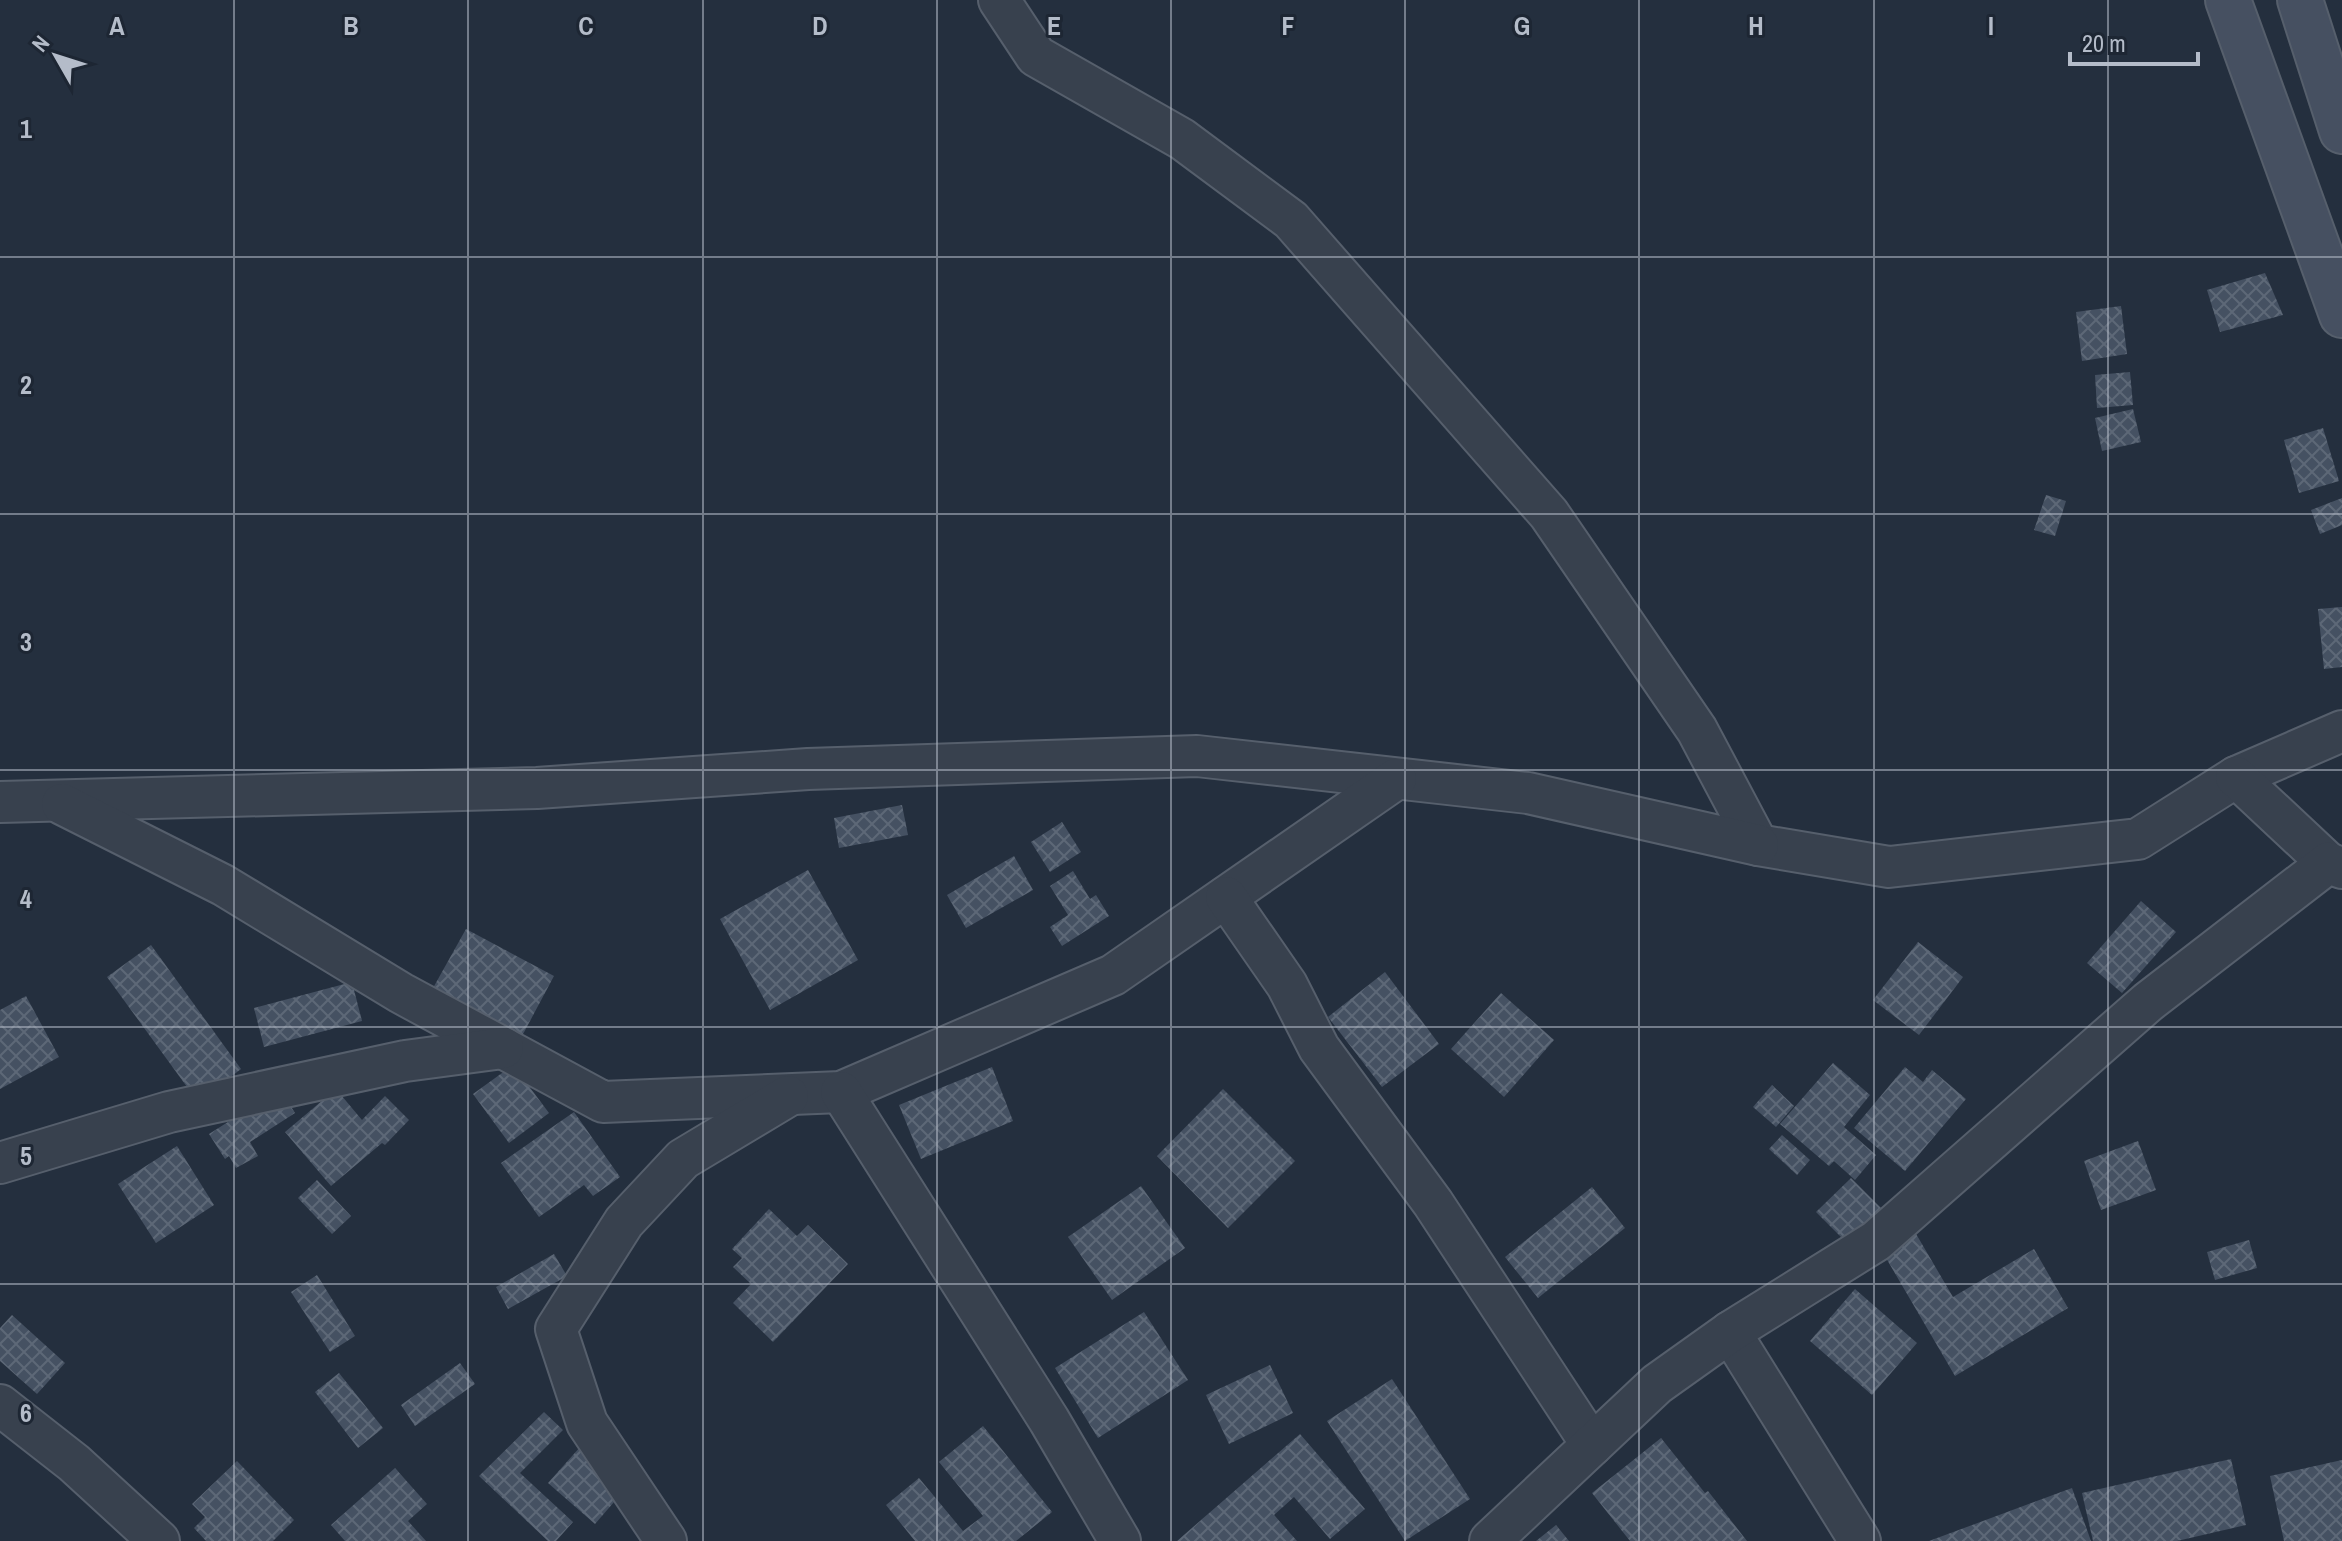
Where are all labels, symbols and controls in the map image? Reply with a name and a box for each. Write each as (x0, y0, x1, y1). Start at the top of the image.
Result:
text: A (109, 8, 125, 43)
text: B (343, 8, 359, 43)
text: C (578, 8, 594, 43)
text: D (812, 8, 828, 43)
text: E (1047, 8, 1061, 43)
text: F (1281, 8, 1295, 43)
text: G (1514, 8, 1530, 43)
text: H (1748, 8, 1764, 43)
text: I (1988, 8, 1994, 43)
north arrow (16, 16, 96, 96)
scale bar (2070, 16, 2198, 66)
text: 20 m (2082, 27, 2126, 59)
text: N (25, 29, 56, 58)
text: 1 (20, 111, 32, 146)
text: 2 (20, 367, 32, 402)
text: 3 (20, 624, 32, 659)
text: 4 (20, 881, 32, 916)
text: 5 (20, 1138, 32, 1173)
text: 6 (20, 1395, 32, 1430)

